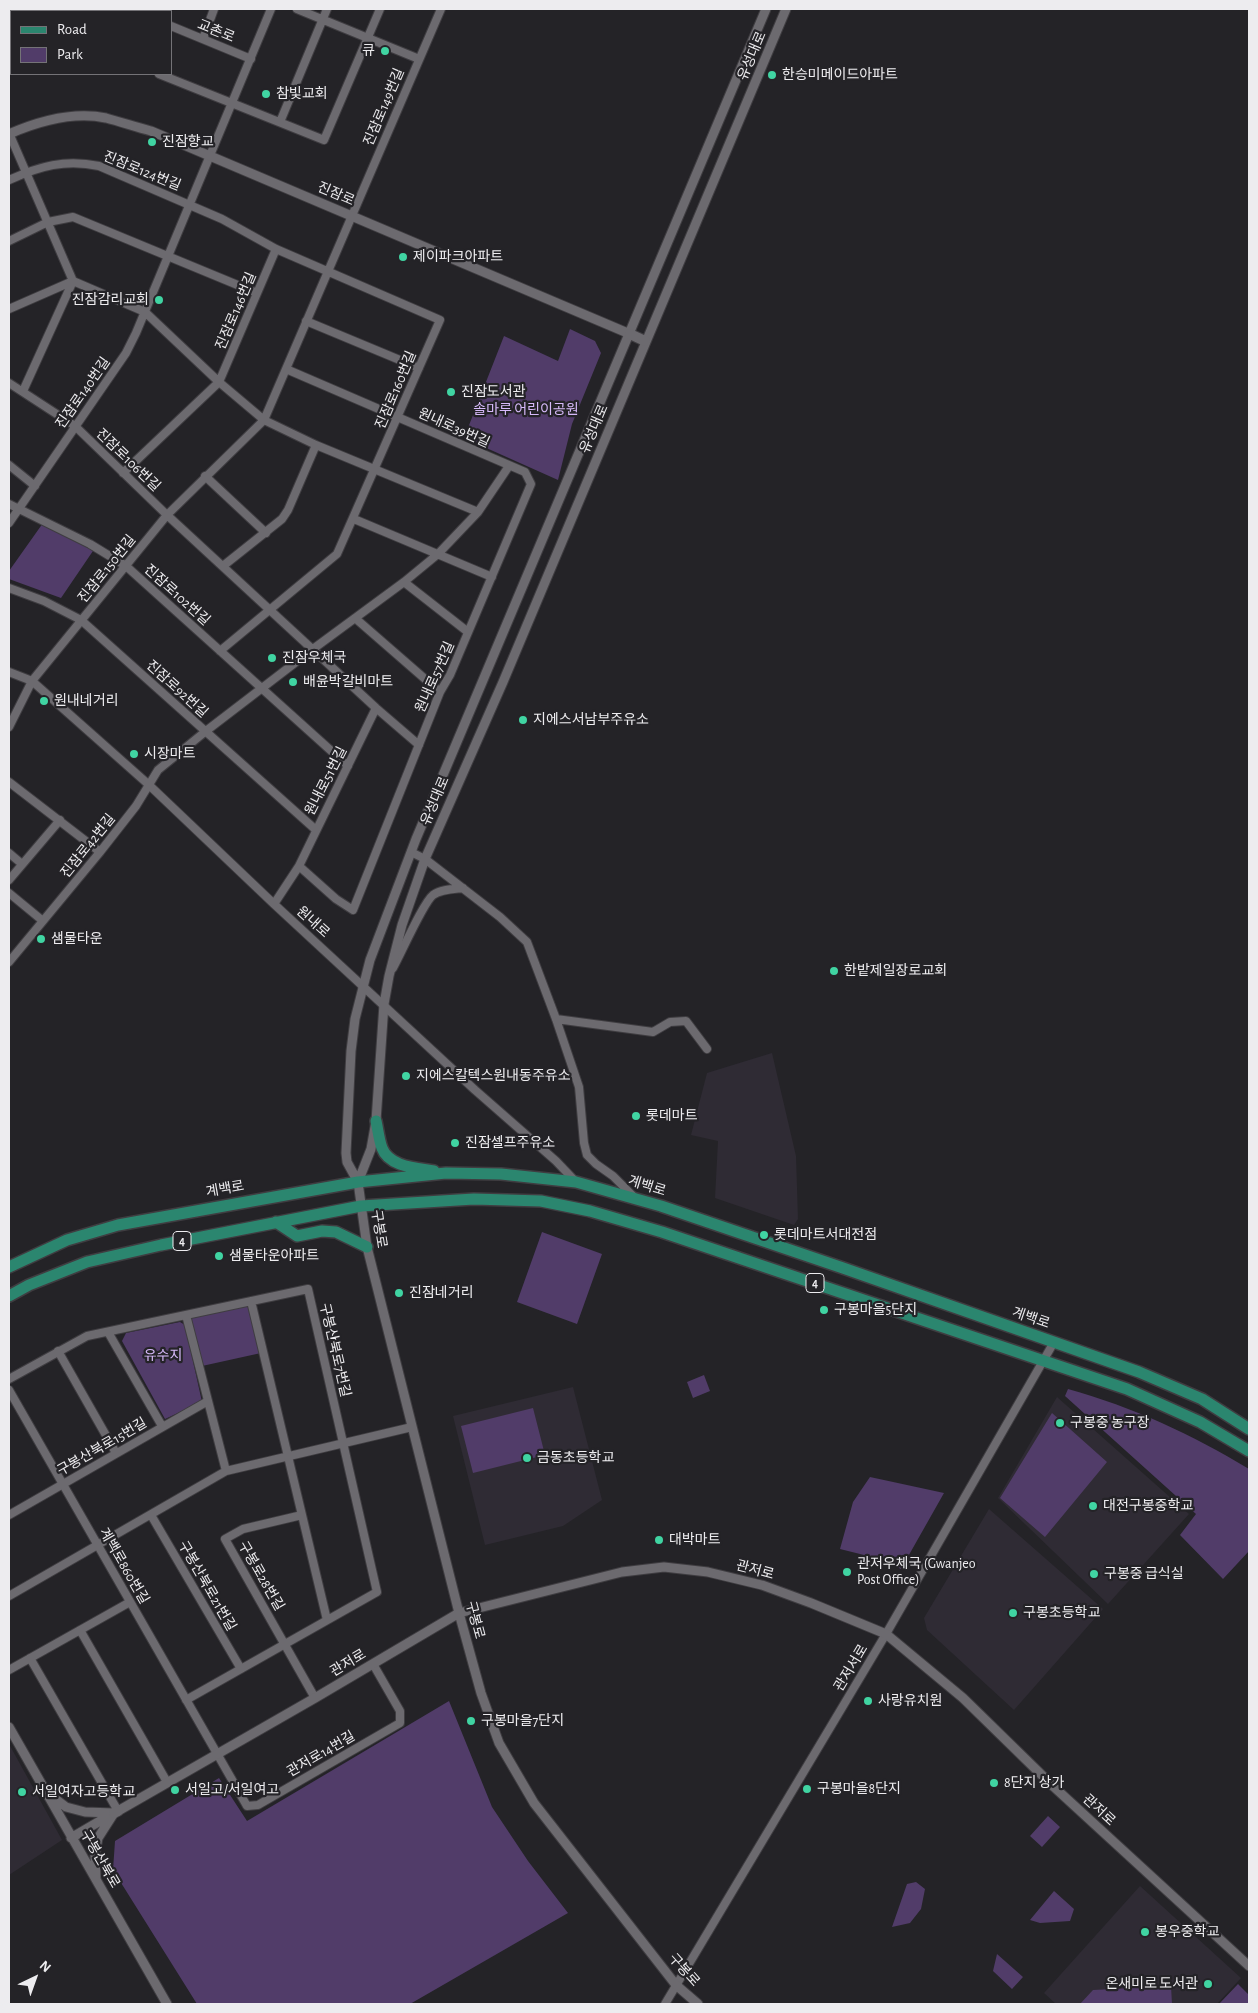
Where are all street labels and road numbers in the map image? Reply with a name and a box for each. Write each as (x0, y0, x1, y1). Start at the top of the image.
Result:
street label: 교촌로 (195, 16, 237, 46)
street label: 유성대로 (734, 29, 770, 83)
street label: 진잠로149번길 (360, 66, 408, 148)
street label: 진잠로124번길 (101, 148, 183, 194)
street label: 진잠로 (315, 179, 357, 209)
street label: 진잠로146번길 (212, 270, 260, 352)
street label: 진잠로160번길 (372, 348, 420, 432)
street label: 진잠로140번길 (52, 354, 114, 432)
street label: 유성대로 (576, 402, 612, 456)
street label: 원내로39번길 (416, 405, 492, 451)
street label: 진잠로106번길 (92, 425, 164, 495)
street label: 진잠로150번길 (75, 532, 139, 606)
street label: 진잠로102번길 (141, 561, 213, 629)
street label: 원내로57번길 (412, 639, 458, 715)
street label: 진잠로92번길 (143, 657, 211, 721)
street label: 원내로51번길 (301, 744, 351, 818)
street label: 유성대로 (417, 774, 453, 828)
street label: 진잠로42번길 (57, 811, 119, 881)
street label: 원내로 (293, 903, 333, 941)
street label: 계백로 (626, 1172, 668, 1200)
street label: 계백로 (205, 1177, 245, 1201)
street label: 구봉로 (368, 1209, 390, 1249)
road number: 4 (173, 1232, 191, 1250)
road number: 4 (806, 1274, 824, 1292)
street label: 구봉산북로7번길 (316, 1301, 354, 1399)
street label: 계백로 (1010, 1304, 1052, 1332)
street label: 구봉산북로15번길 (54, 1415, 150, 1479)
street label: 계백로860번길 (95, 1525, 153, 1607)
street label: 구봉산북로21번길 (174, 1538, 240, 1634)
street label: 구봉로28번길 (234, 1538, 288, 1614)
street label: 관저로 (734, 1557, 776, 1583)
street label: 구봉로 (462, 1599, 488, 1641)
street label: 관저서로 (831, 1642, 871, 1694)
street label: 관저로 (327, 1646, 369, 1680)
street label: 관저로14번길 (284, 1728, 358, 1780)
street label: 관저로 (1079, 1791, 1119, 1829)
street label: 구봉산북로 (77, 1827, 123, 1891)
street label: 구봉로 (665, 1950, 703, 1990)

